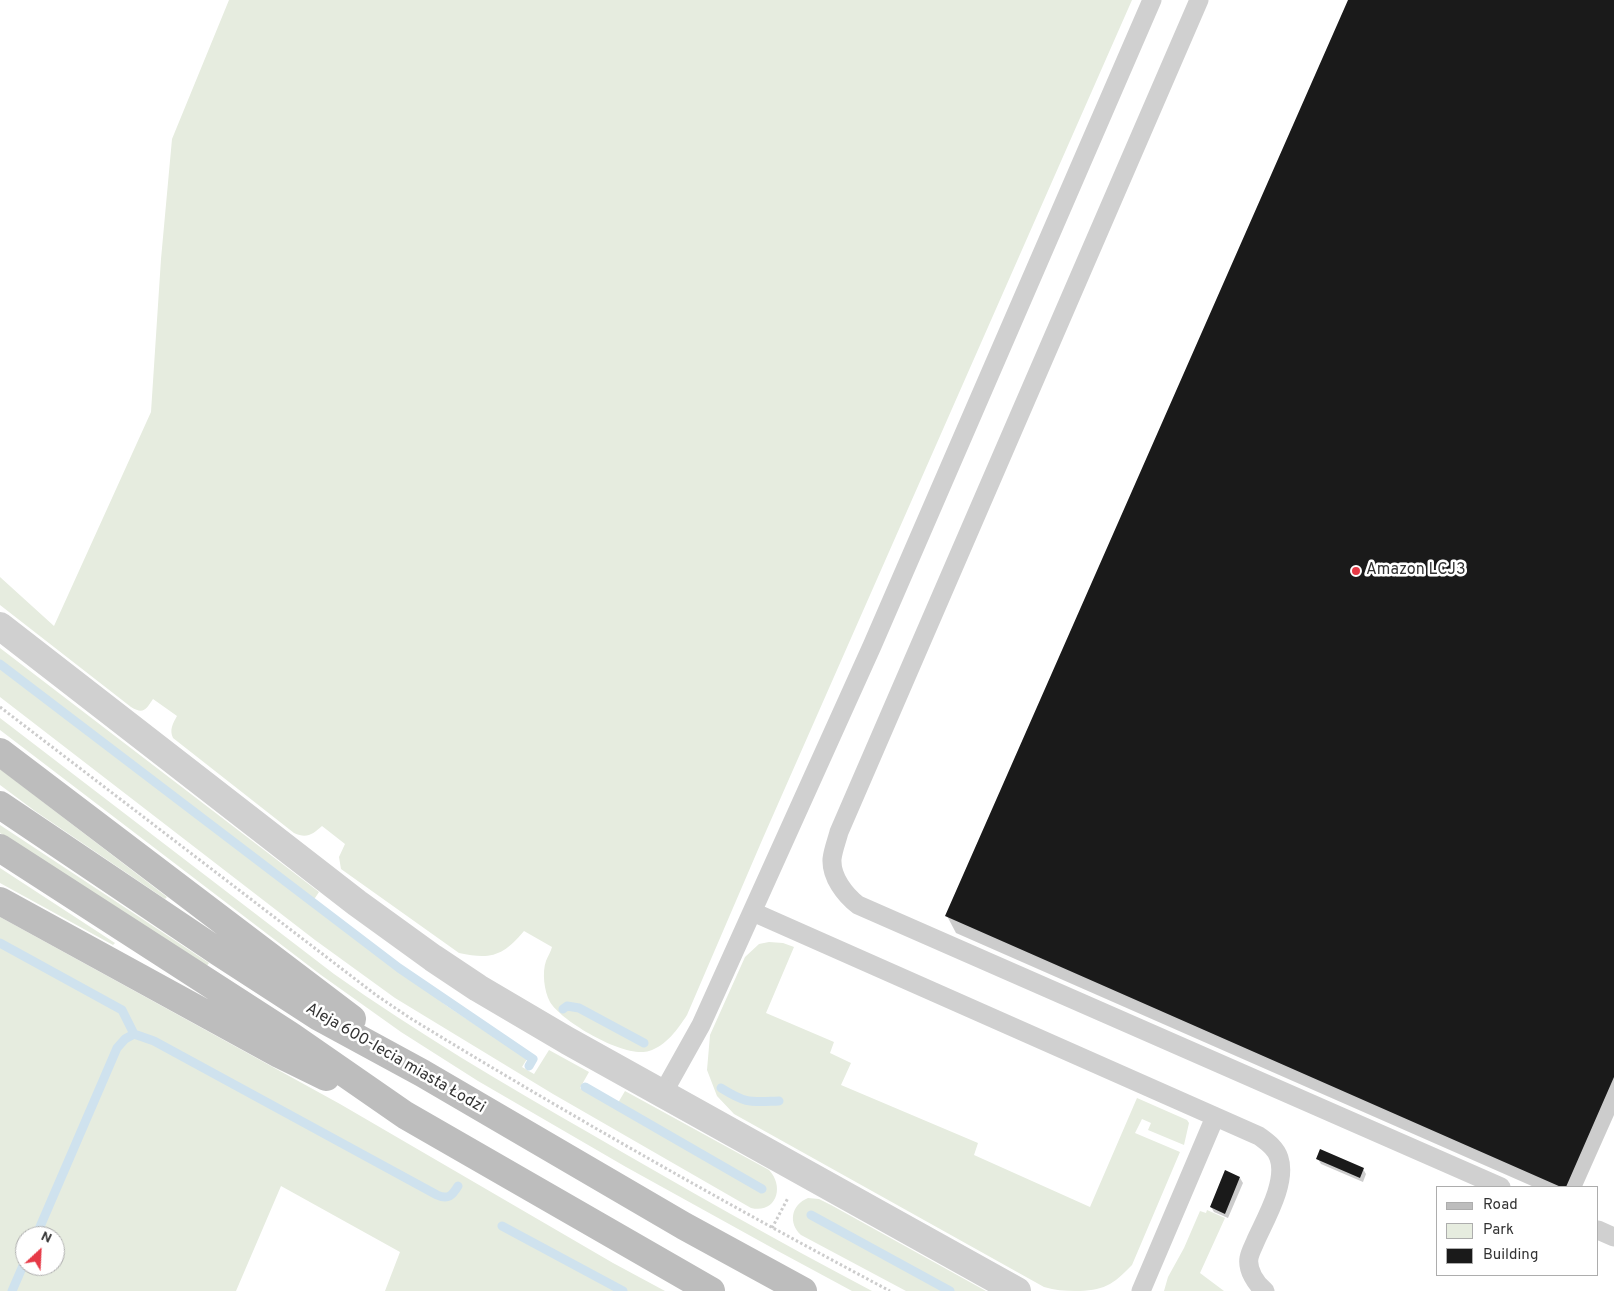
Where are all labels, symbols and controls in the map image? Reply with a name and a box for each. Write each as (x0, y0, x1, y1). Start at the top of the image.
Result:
place label: Amazon LCJ3 (1366, 561, 1466, 581)
marker: Amazon LCJ3 (1350, 565, 1362, 577)
street label: Aleja 600-lecia miasta Łodzi (302, 1000, 488, 1118)
legend (1436, 1186, 1599, 1276)
text: Road (1483, 1196, 1518, 1215)
text: Park (1483, 1221, 1514, 1240)
north arrow (15, 1226, 65, 1276)
text: N (38, 1228, 54, 1248)
text: Building (1483, 1246, 1538, 1265)

